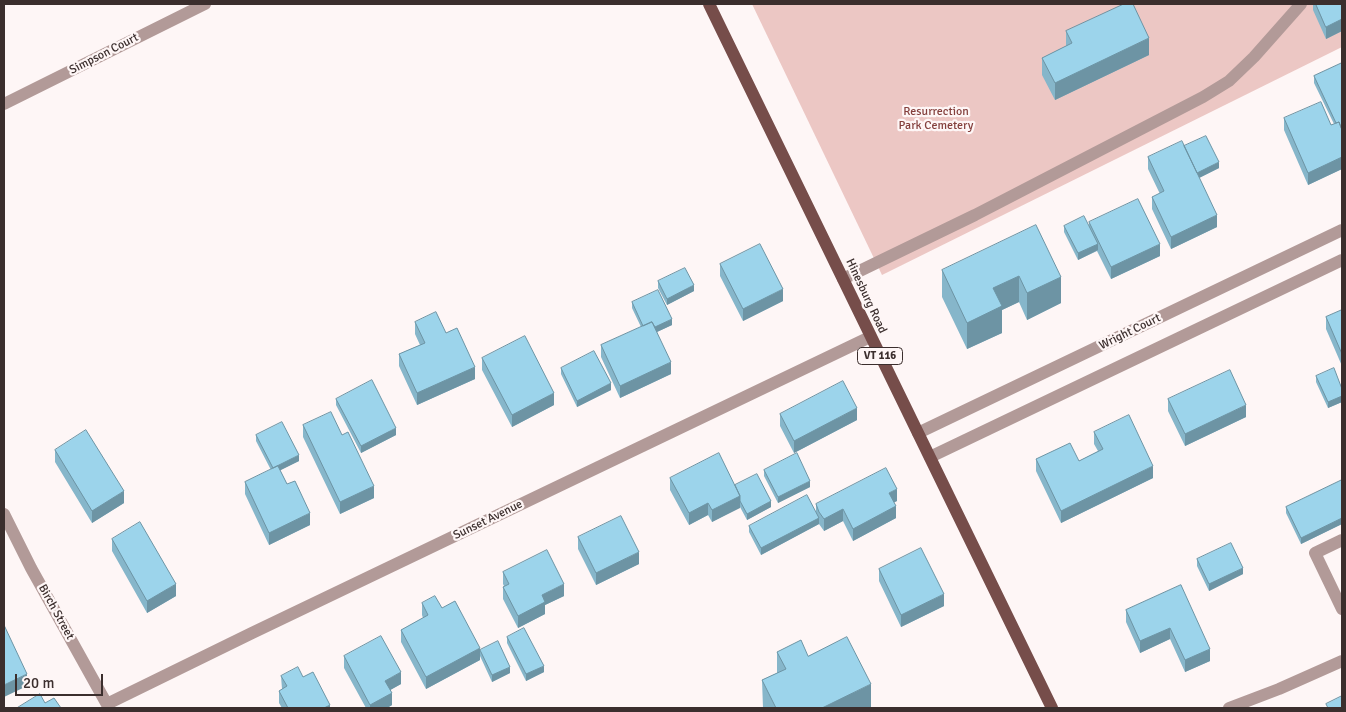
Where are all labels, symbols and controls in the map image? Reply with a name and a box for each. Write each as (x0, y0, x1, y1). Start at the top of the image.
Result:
street label: Simpson Court (67, 30, 141, 78)
park label: Resurrection Park Cemetery (899, 105, 973, 133)
street label: Hinesburg Road (842, 256, 890, 336)
street label: Wright Court (1097, 311, 1163, 353)
road number: VT 116 (858, 348, 902, 364)
street label: Sunset Avenue (451, 497, 525, 543)
street label: Birch Street (35, 582, 77, 642)
scale bar (18, 664, 105, 696)
text: 20 m (23, 674, 54, 692)

